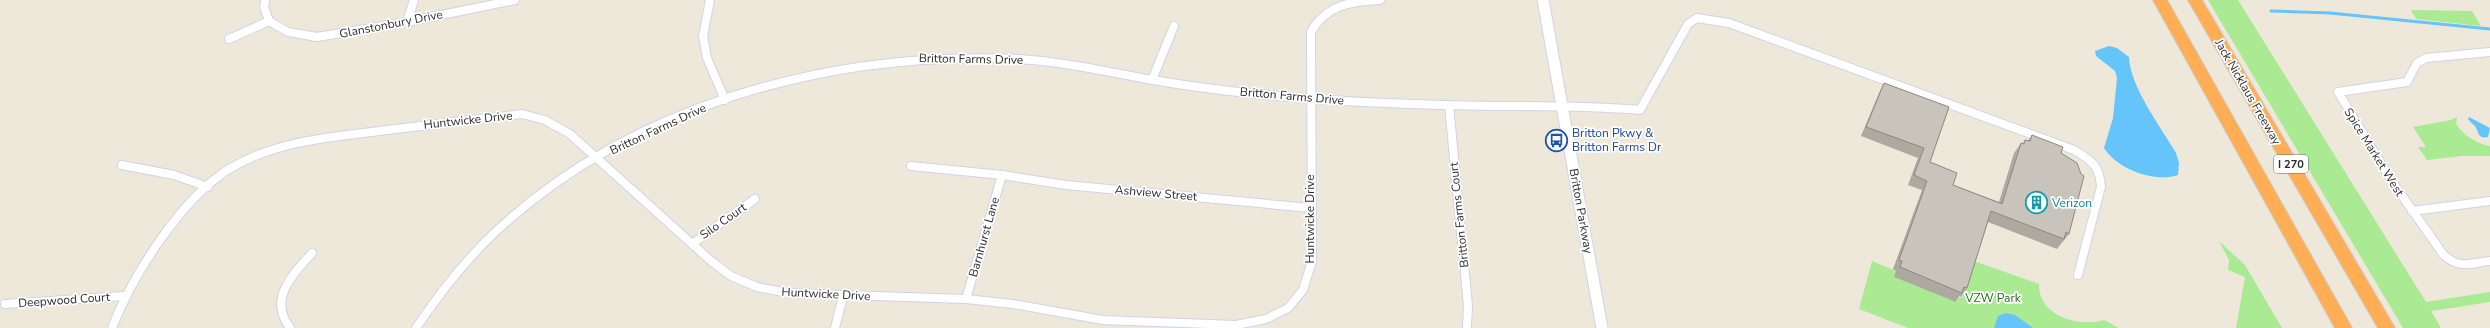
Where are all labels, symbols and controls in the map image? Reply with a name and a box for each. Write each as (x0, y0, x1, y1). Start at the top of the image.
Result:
street label: Glanstonbury Drive (338, 6, 444, 42)
street label: Jack Nicklaus Freeway (2211, 35, 2285, 148)
street label: Britton Farms Drive (919, 50, 1023, 68)
street label: Britton Farms Drive (1239, 83, 1345, 109)
street label: Britton Farms Drive (607, 100, 709, 158)
street label: Spice Market West (2340, 105, 2408, 200)
street label: Huntwicke Drive (423, 107, 513, 133)
place label: Britton Pkwy & Britton Farms Dr (1572, 125, 1662, 155)
bus stop icon: Britton Pkwy & Britton Farms Dr (1544, 127, 1570, 153)
road number: I 270 (2274, 155, 2308, 173)
street label: Britton Farms Court (1445, 161, 1472, 269)
street label: Britton Parkway (1566, 167, 1597, 256)
street label: Huntwicke Drive (1302, 174, 1318, 264)
street label: Ashview Street (1114, 181, 1199, 205)
building icon: Verizon (2023, 190, 2049, 216)
street label: Barnhurst Lane (965, 195, 1003, 279)
place label: Verizon (2051, 195, 2092, 211)
street label: Silo Court (697, 199, 750, 243)
street label: Huntwicke Drive (781, 284, 871, 304)
street label: Deepwood Court (18, 289, 111, 311)
park label: VZW Park (1964, 290, 2022, 306)

